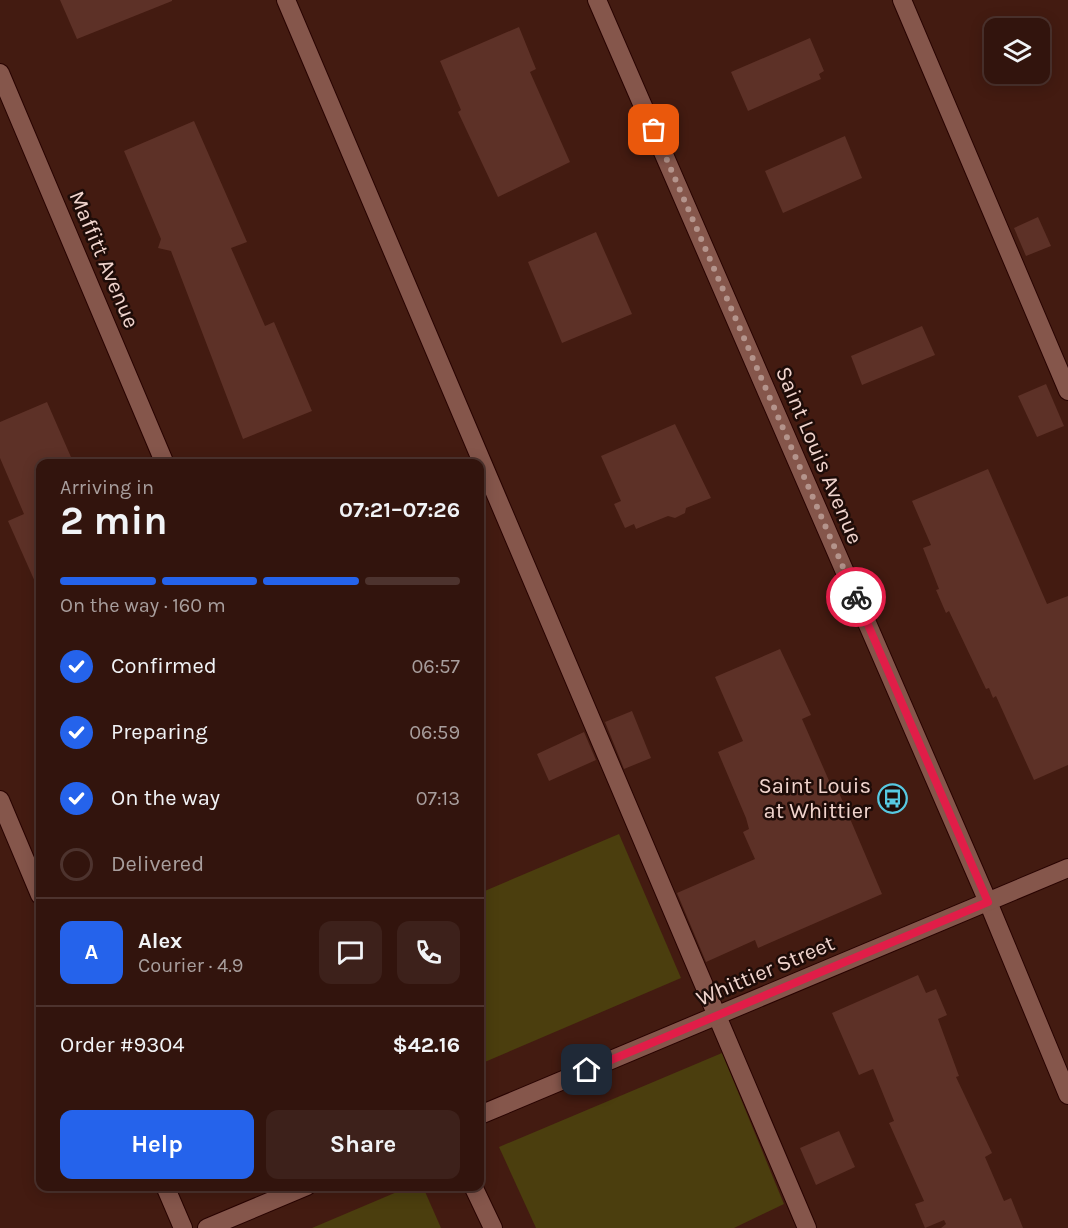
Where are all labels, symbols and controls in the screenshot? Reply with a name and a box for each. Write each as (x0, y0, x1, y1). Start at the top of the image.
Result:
map controls (984, 18, 1050, 84)
button: layers (984, 18, 1050, 84)
pin (628, 104, 679, 155)
icon: bag (637, 113, 670, 146)
street label: Maffitt Avenue (63, 187, 145, 332)
street label: Saint Louis Avenue (770, 363, 868, 548)
text: Arriving in (60, 476, 154, 499)
text: 07:21–07:26 (339, 497, 460, 523)
text: 2 min (60, 498, 168, 544)
courier (826, 567, 886, 627)
icon: bike (840, 581, 873, 614)
text: On the way · 160 m (60, 594, 226, 617)
icon: check (60, 650, 93, 683)
text: Confirmed (111, 653, 217, 679)
text: 06:57 (411, 655, 460, 678)
icon: check (60, 716, 93, 749)
text: Preparing (111, 719, 208, 745)
text: 06:59 (409, 721, 460, 744)
place label: Saint Louis at Whittier (759, 773, 871, 824)
icon: check (60, 782, 93, 815)
bus stop icon: Saint Louis at Whittier (876, 782, 908, 814)
text: On the way (111, 785, 220, 811)
text: 07:13 (416, 787, 460, 810)
text: Delivered (111, 851, 204, 877)
button: chat (319, 921, 382, 984)
button: phone (397, 921, 460, 984)
text: Alex (138, 928, 182, 954)
street label: Whittier Street (692, 930, 838, 1012)
text: A (85, 939, 98, 965)
text: Courier · 4.9 (138, 954, 243, 977)
text: Order #9304 (60, 1032, 185, 1058)
text: $42.16 (393, 1032, 460, 1058)
pin (561, 1044, 612, 1095)
icon: home (570, 1053, 603, 1086)
button: Help (60, 1110, 254, 1179)
button: Share (266, 1110, 460, 1179)

